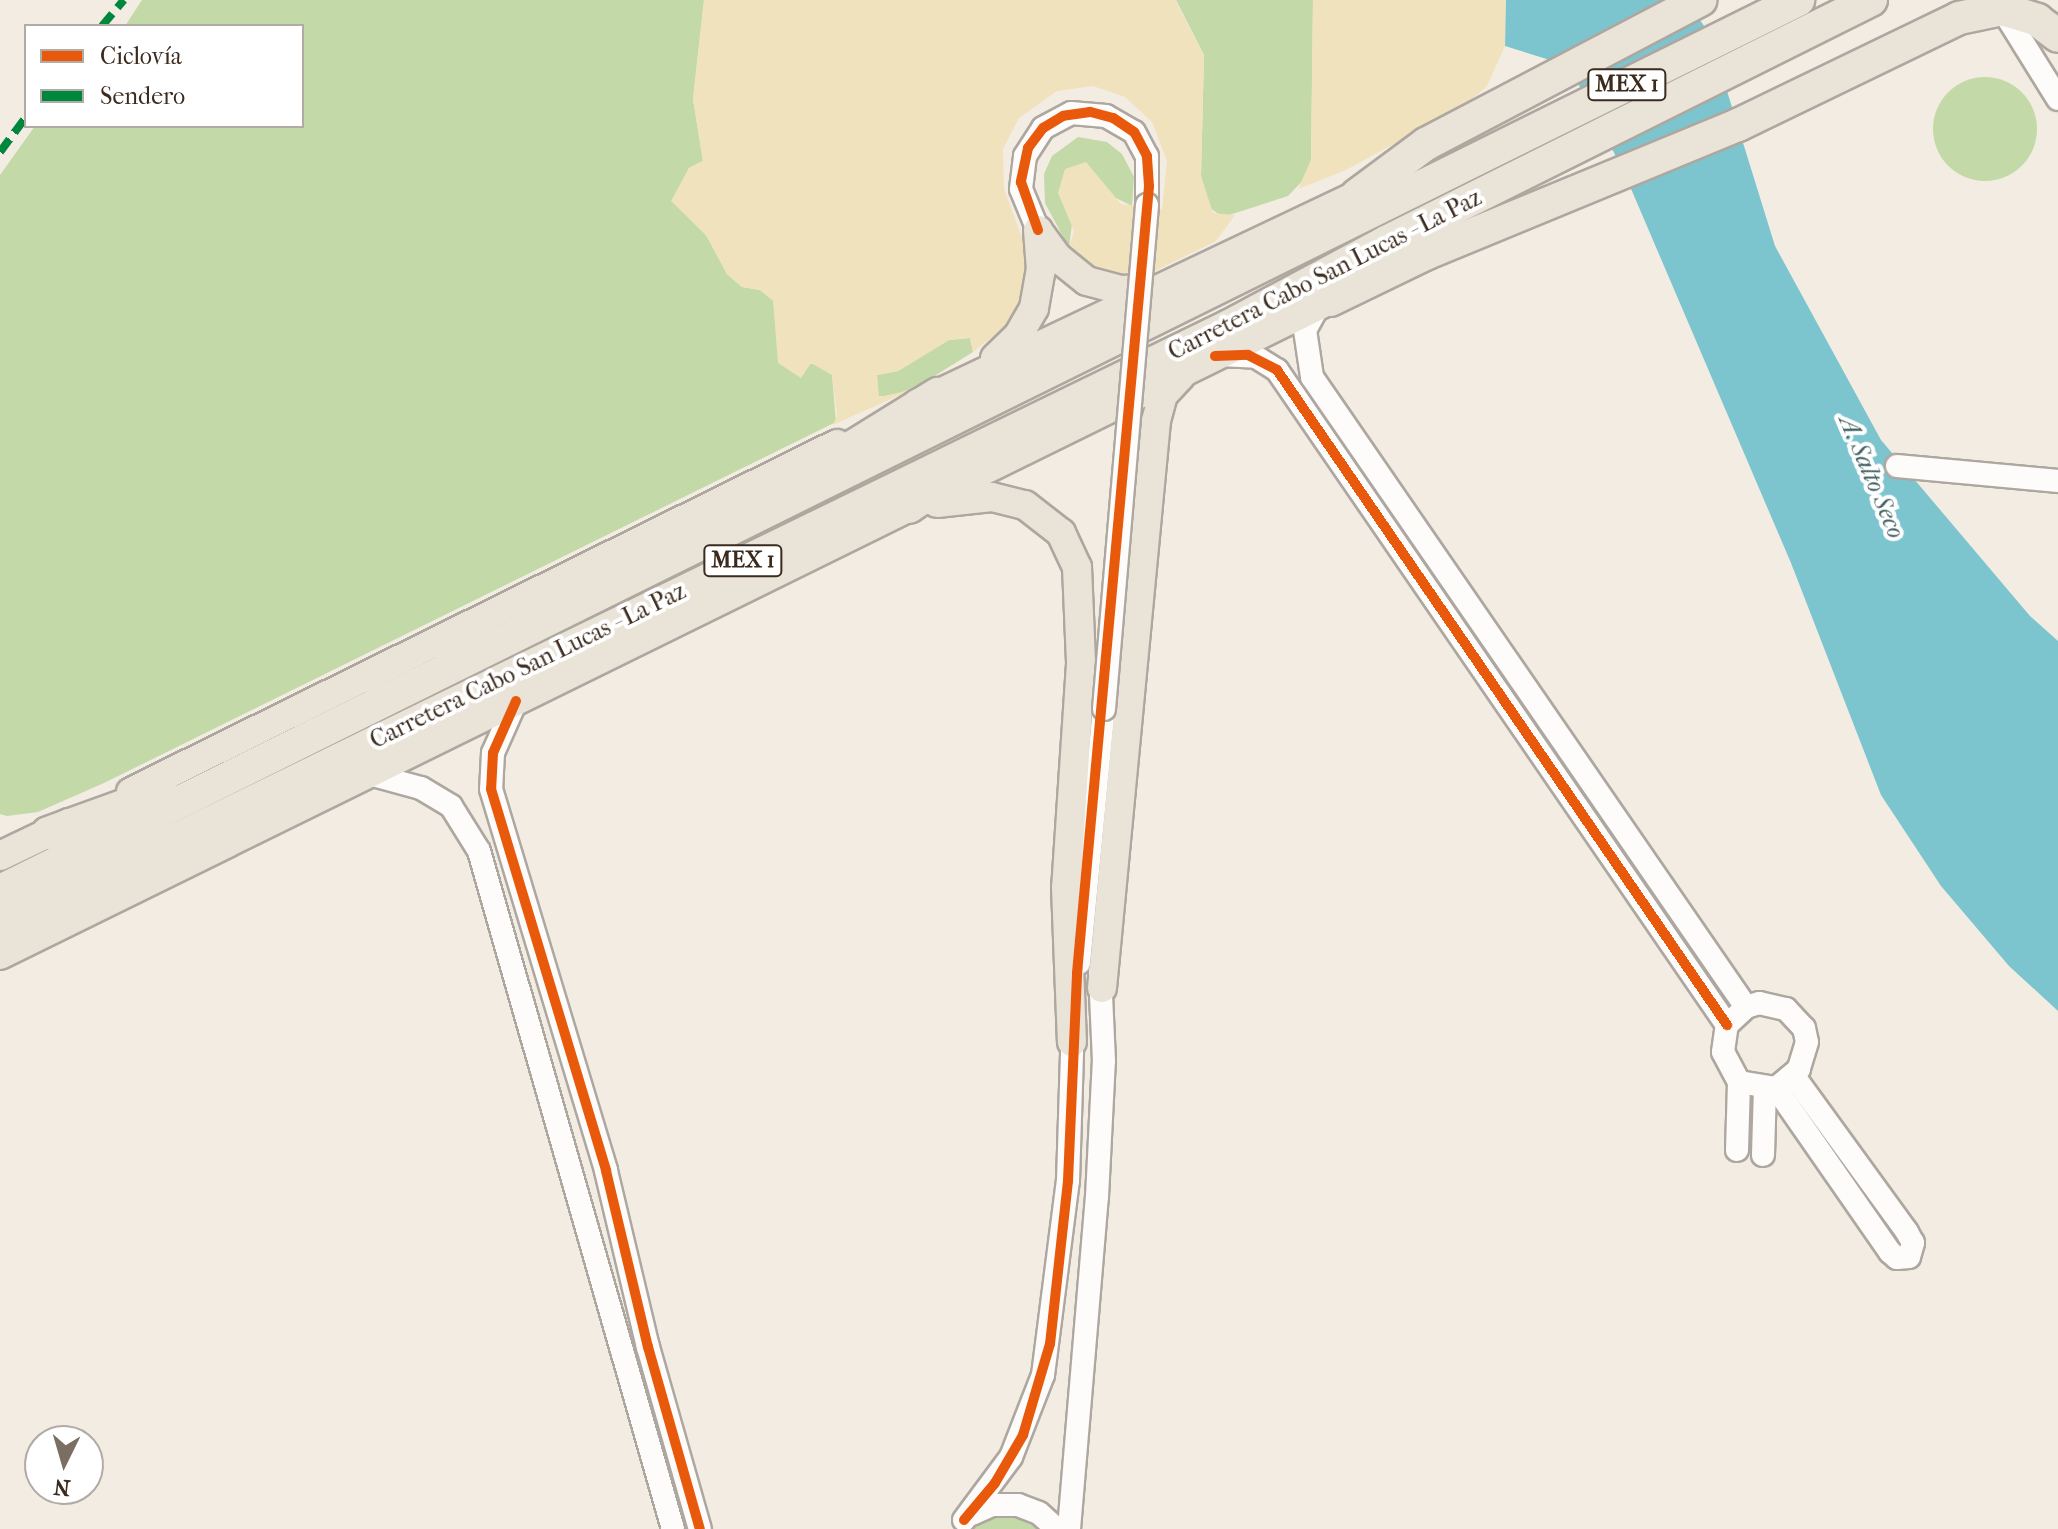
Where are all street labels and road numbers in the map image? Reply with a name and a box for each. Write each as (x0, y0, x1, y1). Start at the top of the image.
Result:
road number: MEX 1 (1587, 67, 1667, 103)
street label: Carretera Cabo San Lucas - La Paz (1164, 183, 1486, 367)
road number: MEX 1 (703, 543, 783, 579)
street label: Carretera Cabo San Lucas - La Paz (365, 577, 691, 755)

